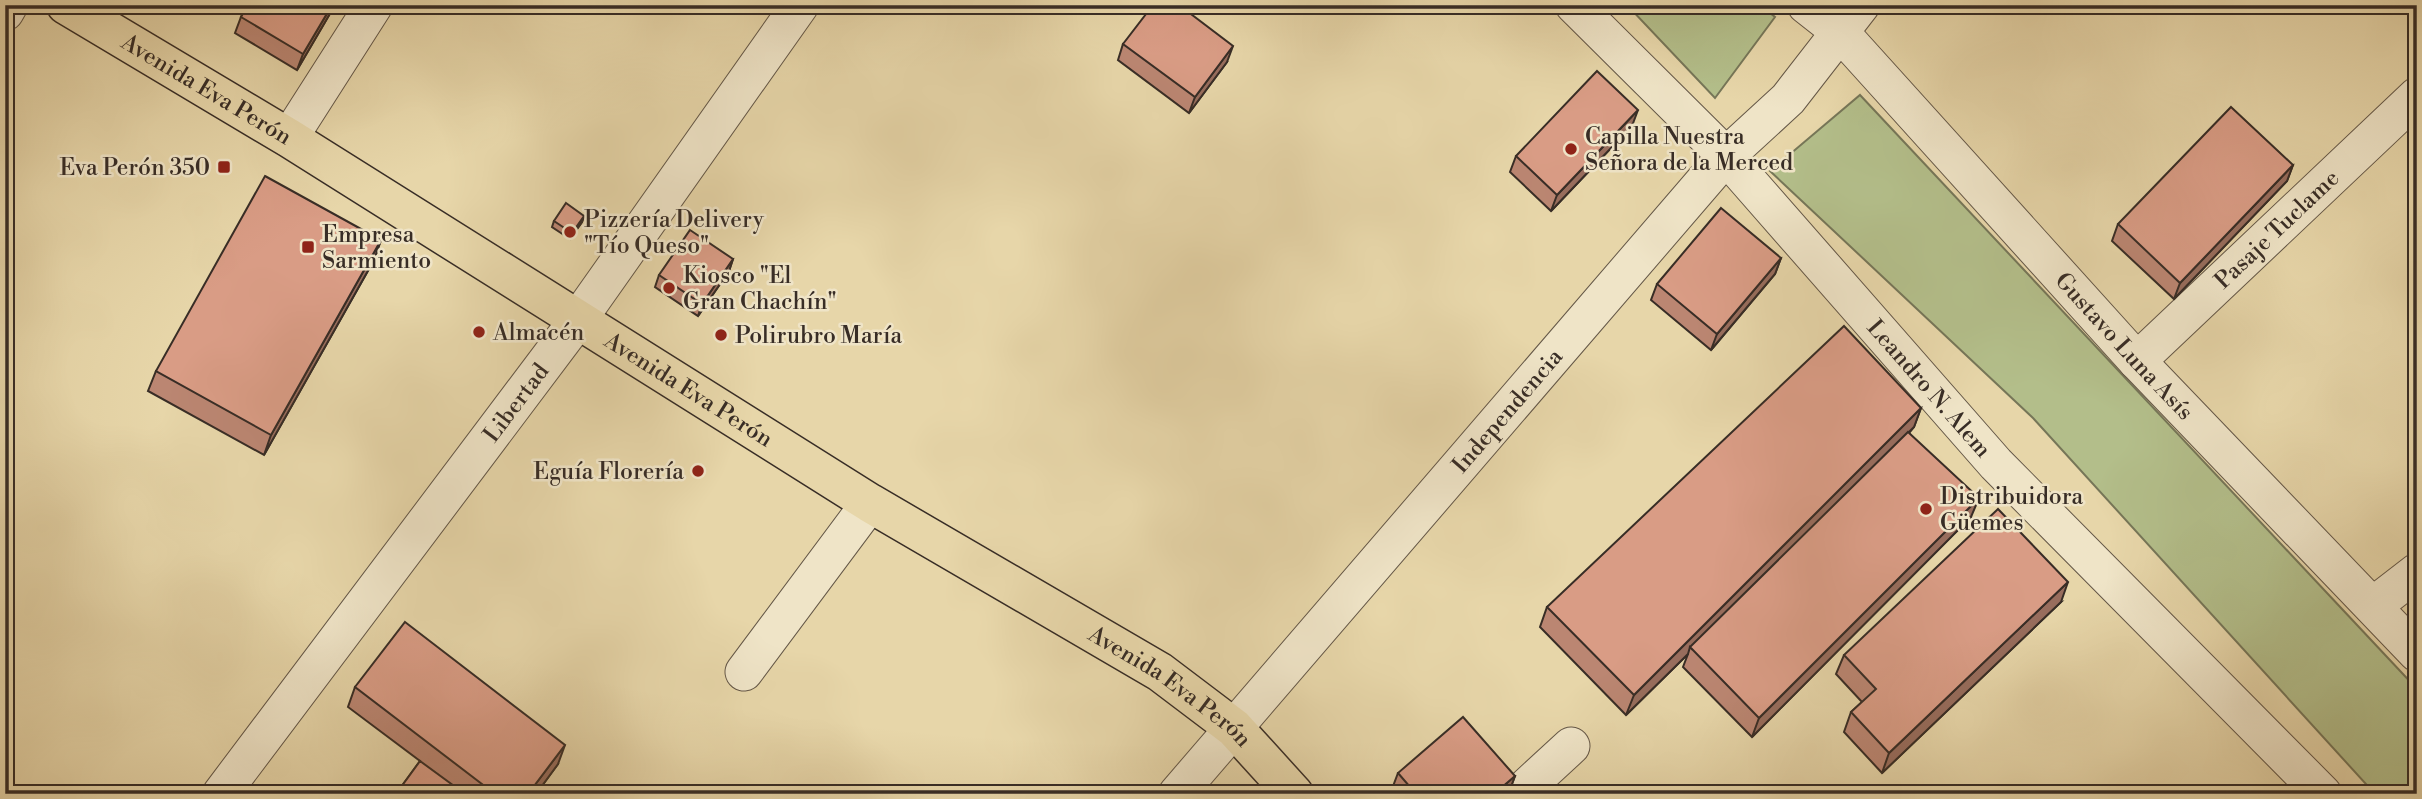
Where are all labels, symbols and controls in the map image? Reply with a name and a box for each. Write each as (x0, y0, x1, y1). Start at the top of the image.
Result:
street label: Avenida Eva Perón (115, 28, 297, 152)
place label: Capilla Nuestra Señora de la Merced (1585, 123, 1793, 177)
marker: Capilla Nuestra Señora de la Merced (1563, 141, 1579, 157)
place label: Eva Perón 350 (60, 154, 210, 182)
marker: Eva Perón 350 (216, 159, 232, 175)
street label: Pasaje Tuclame (2209, 164, 2345, 295)
place label: Pizzería Delivery "Tío Queso" (584, 206, 765, 260)
place label: Empresa Sarmiento (322, 221, 431, 275)
marker: Pizzería Delivery "Tío Queso" (562, 224, 578, 240)
marker: Empresa Sarmiento (300, 239, 316, 255)
place label: Kiosco "El Gran Chachín" (683, 262, 837, 316)
street label: Gustavo Luna Asís (2049, 267, 2199, 426)
marker: Kiosco "El Gran Chachín" (661, 280, 677, 296)
street label: Leandro N. Alem (1861, 314, 1997, 464)
place label: Almacén (492, 319, 585, 347)
place label: Polirubro María (735, 322, 903, 350)
marker: Almacén (471, 324, 487, 340)
street label: Avenida Eva Perón (598, 326, 778, 454)
marker: Polirubro María (713, 327, 729, 343)
street label: Independencia (1447, 343, 1569, 479)
street label: Libertad (478, 358, 555, 448)
place label: Eguía Florería (533, 458, 684, 486)
marker: Eguía Florería (690, 463, 706, 479)
place label: Distribuidora Güemes (1940, 483, 2083, 537)
marker: Distribuidora Güemes (1918, 501, 1934, 517)
street label: Avenida Eva Perón (1082, 620, 1258, 753)

